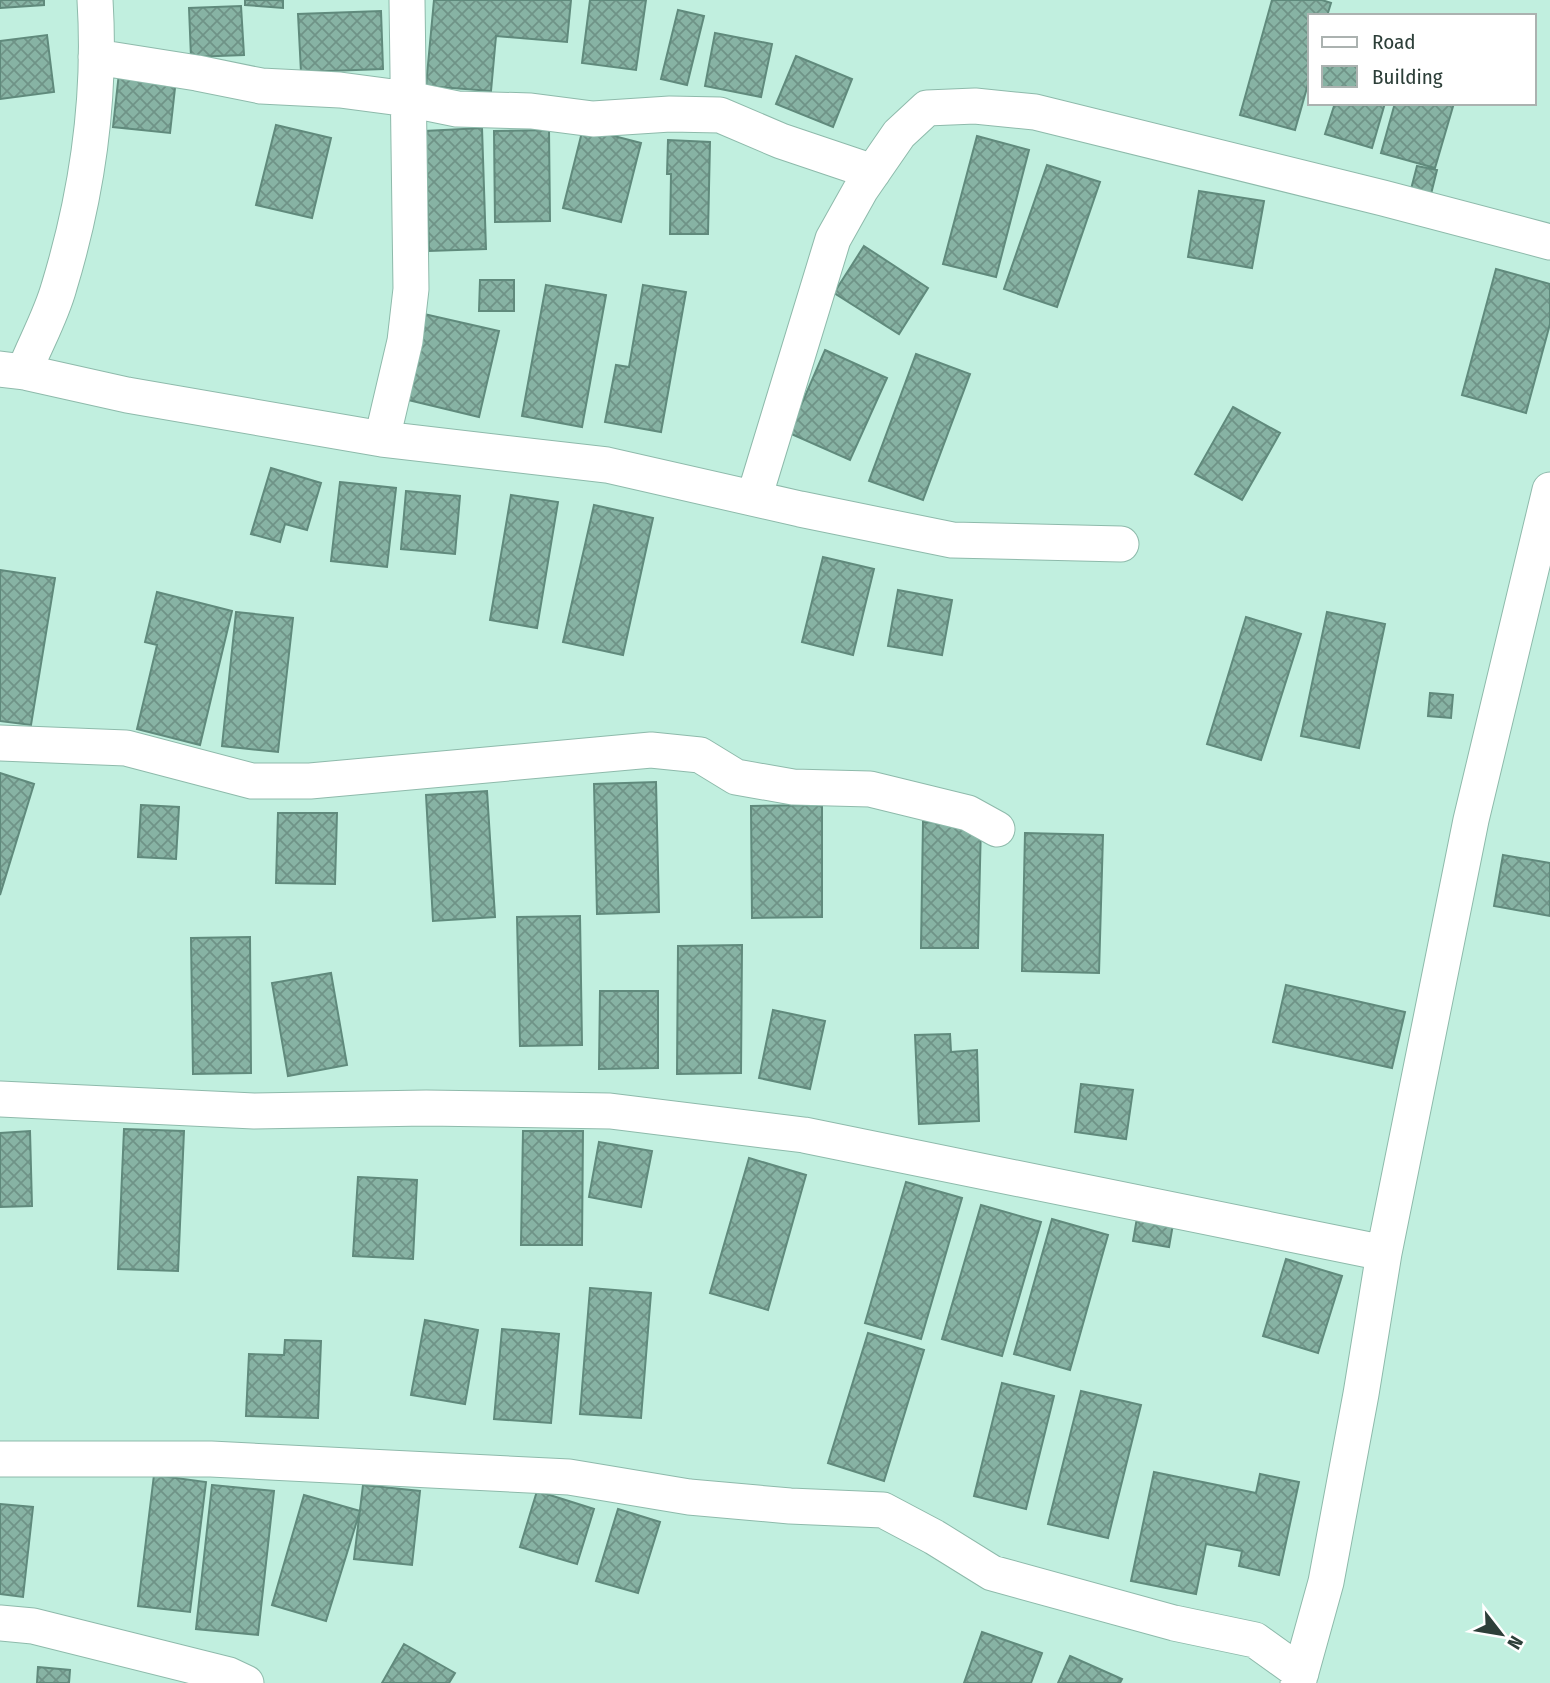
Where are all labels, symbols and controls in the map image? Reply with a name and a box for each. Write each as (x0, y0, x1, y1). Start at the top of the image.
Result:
legend (1308, 14, 1536, 105)
text: Road (1372, 29, 1416, 55)
text: Building (1372, 64, 1443, 90)
north arrow (1466, 1599, 1536, 1669)
text: N (1502, 1632, 1528, 1653)

